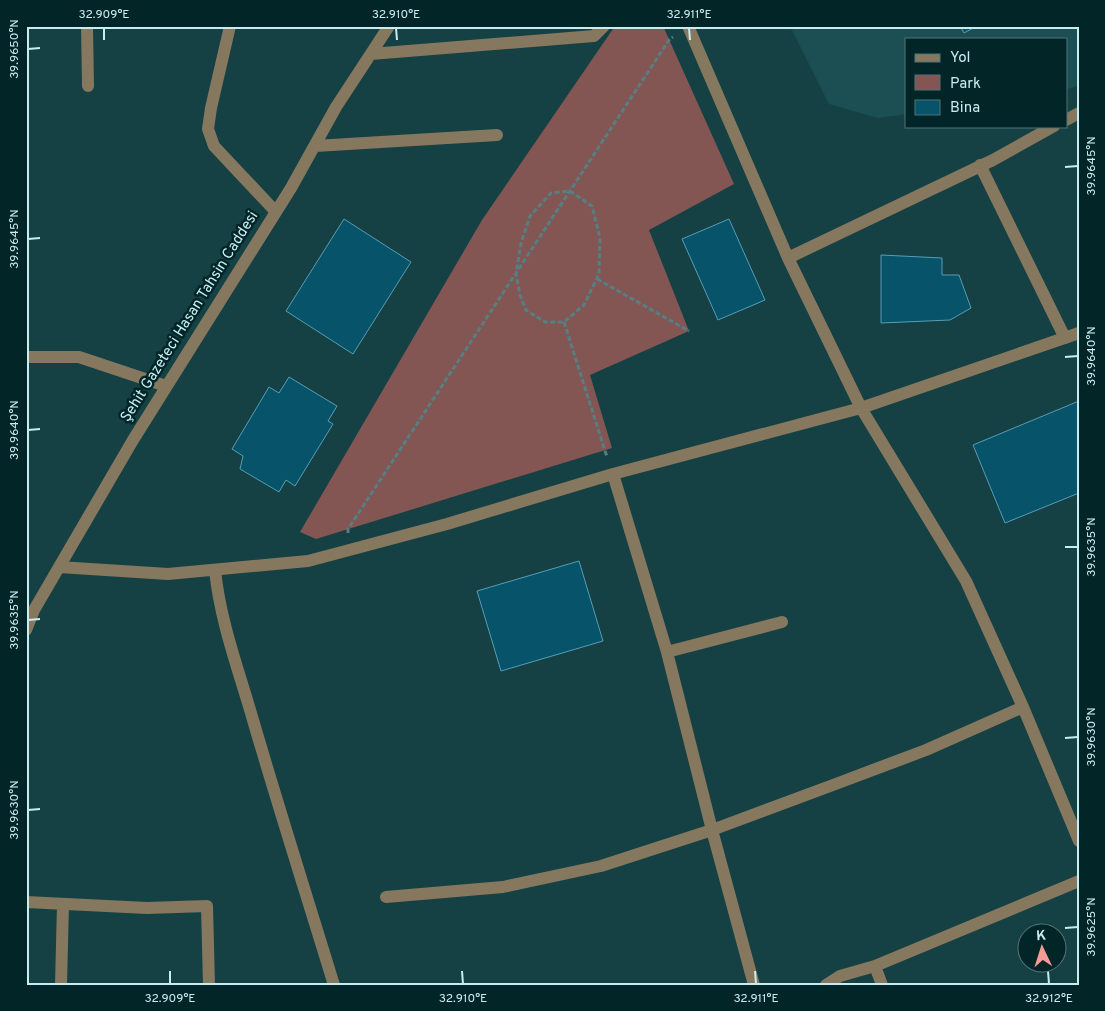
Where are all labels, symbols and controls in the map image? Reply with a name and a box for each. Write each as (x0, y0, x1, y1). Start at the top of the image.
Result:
text: 32.909°E (78, 7, 130, 23)
text: 32.910°E (372, 7, 420, 23)
text: 32.911°E (666, 7, 712, 23)
text: 39.9650°N (7, 19, 23, 79)
legend (905, 38, 1068, 128)
text: Yol (950, 49, 971, 68)
text: Park (950, 75, 981, 94)
text: Bina (950, 99, 980, 118)
text: 39.9645°N (1084, 136, 1100, 196)
street label: Şehit Gazeteci Hasan Tahsin Caddesi (117, 208, 263, 426)
text: 39.9645°N (7, 209, 23, 269)
text: 39.9640°N (1084, 326, 1100, 386)
text: 39.9640°N (7, 400, 23, 460)
text: 39.9635°N (1084, 517, 1100, 577)
text: 39.9635°N (7, 590, 23, 650)
text: 39.9630°N (1084, 707, 1100, 767)
text: 39.9630°N (7, 780, 23, 840)
text: 39.9625°N (1084, 897, 1100, 957)
north arrow (1018, 924, 1068, 974)
text: K (1036, 928, 1047, 945)
text: 32.909°E (144, 991, 196, 1007)
text: 32.910°E (439, 991, 487, 1007)
text: 32.911°E (733, 991, 779, 1007)
text: 32.912°E (1025, 991, 1073, 1007)

